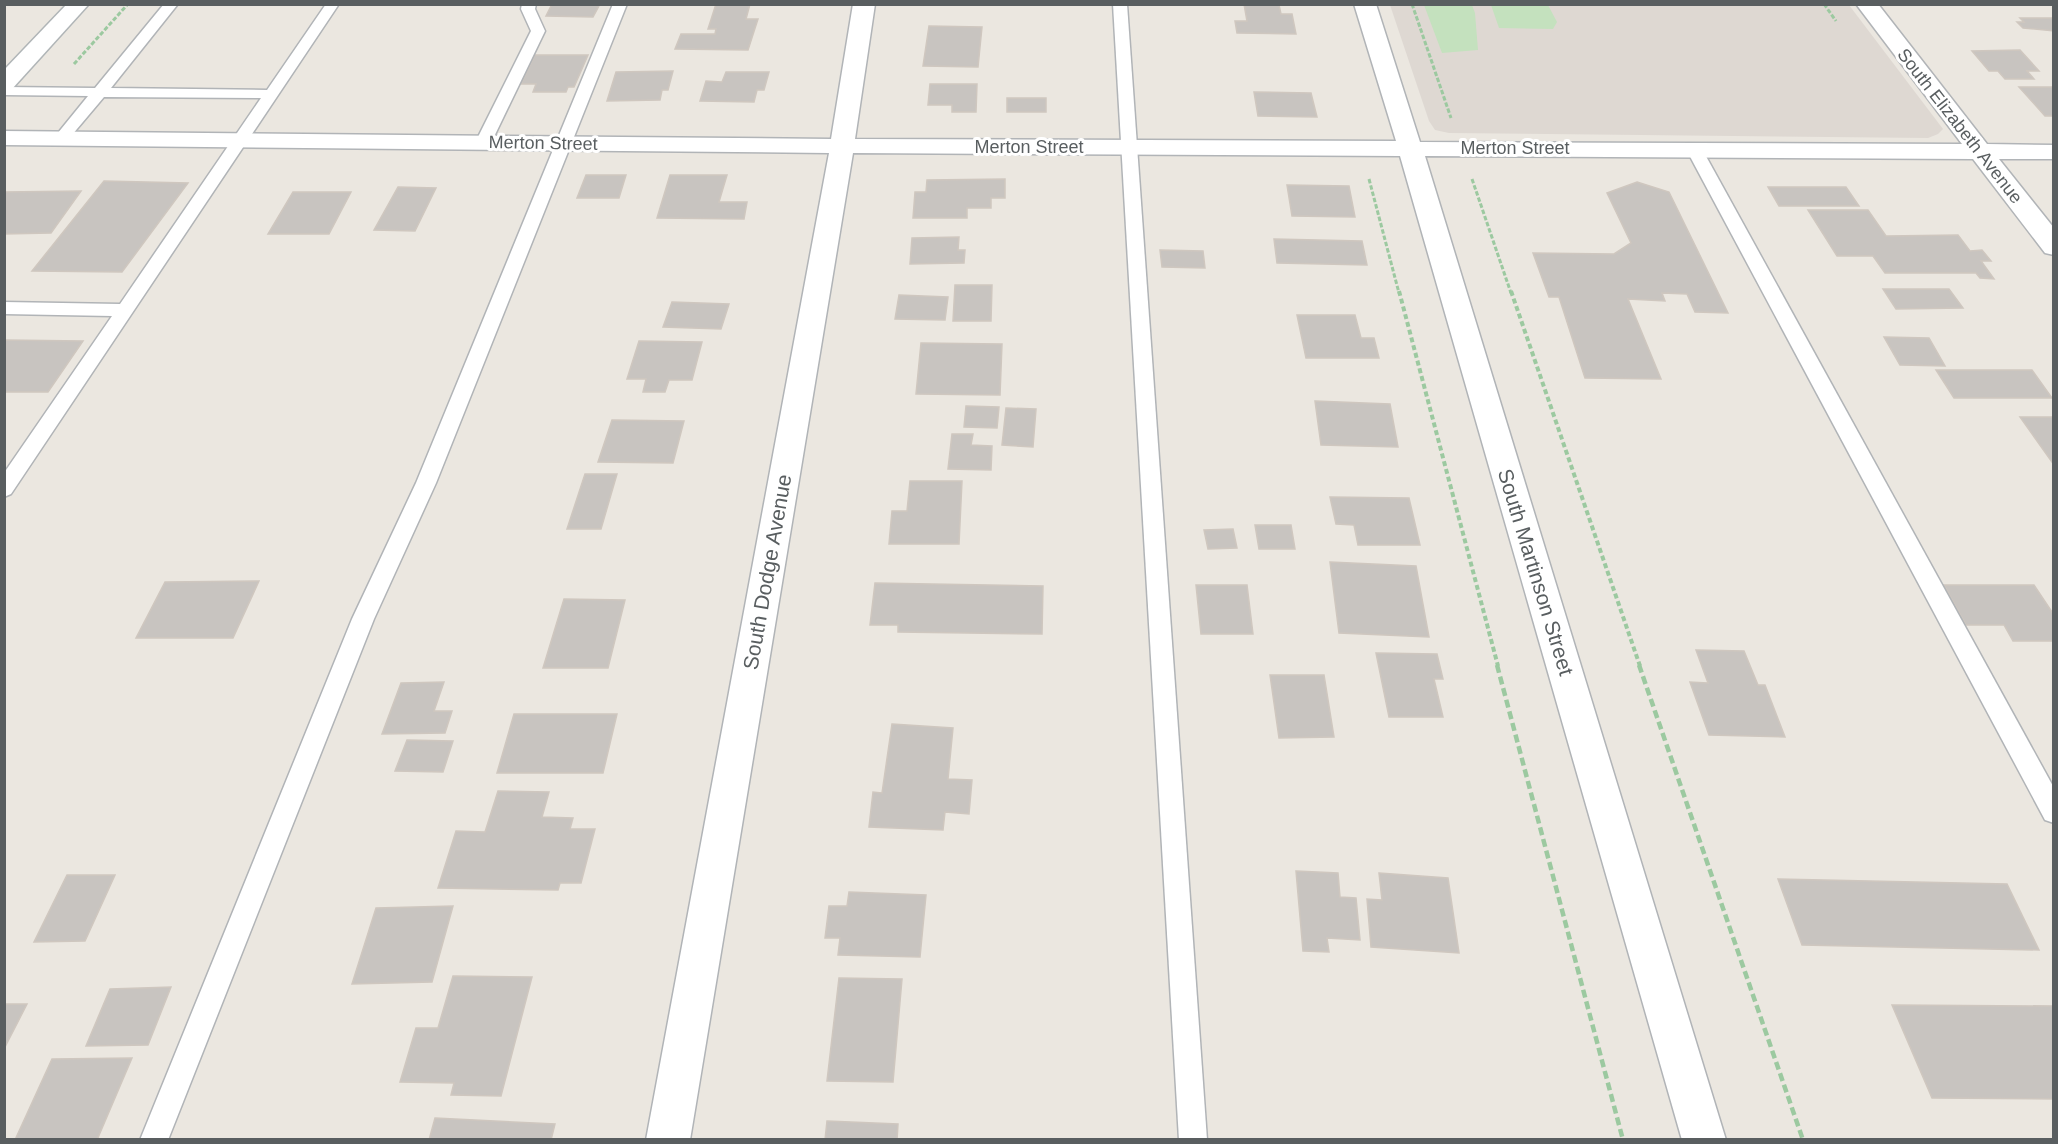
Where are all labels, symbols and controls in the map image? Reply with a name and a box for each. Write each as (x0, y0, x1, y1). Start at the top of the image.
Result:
street label: South Elizabeth Avenue (1893, 45, 2027, 207)
street label: Merton Street (488, 132, 598, 154)
street label: Merton Street (974, 137, 1084, 157)
street label: Merton Street (1460, 138, 1570, 158)
street label: South Martinson Street (1494, 466, 1578, 678)
street label: South Dodge Avenue (738, 472, 796, 672)

